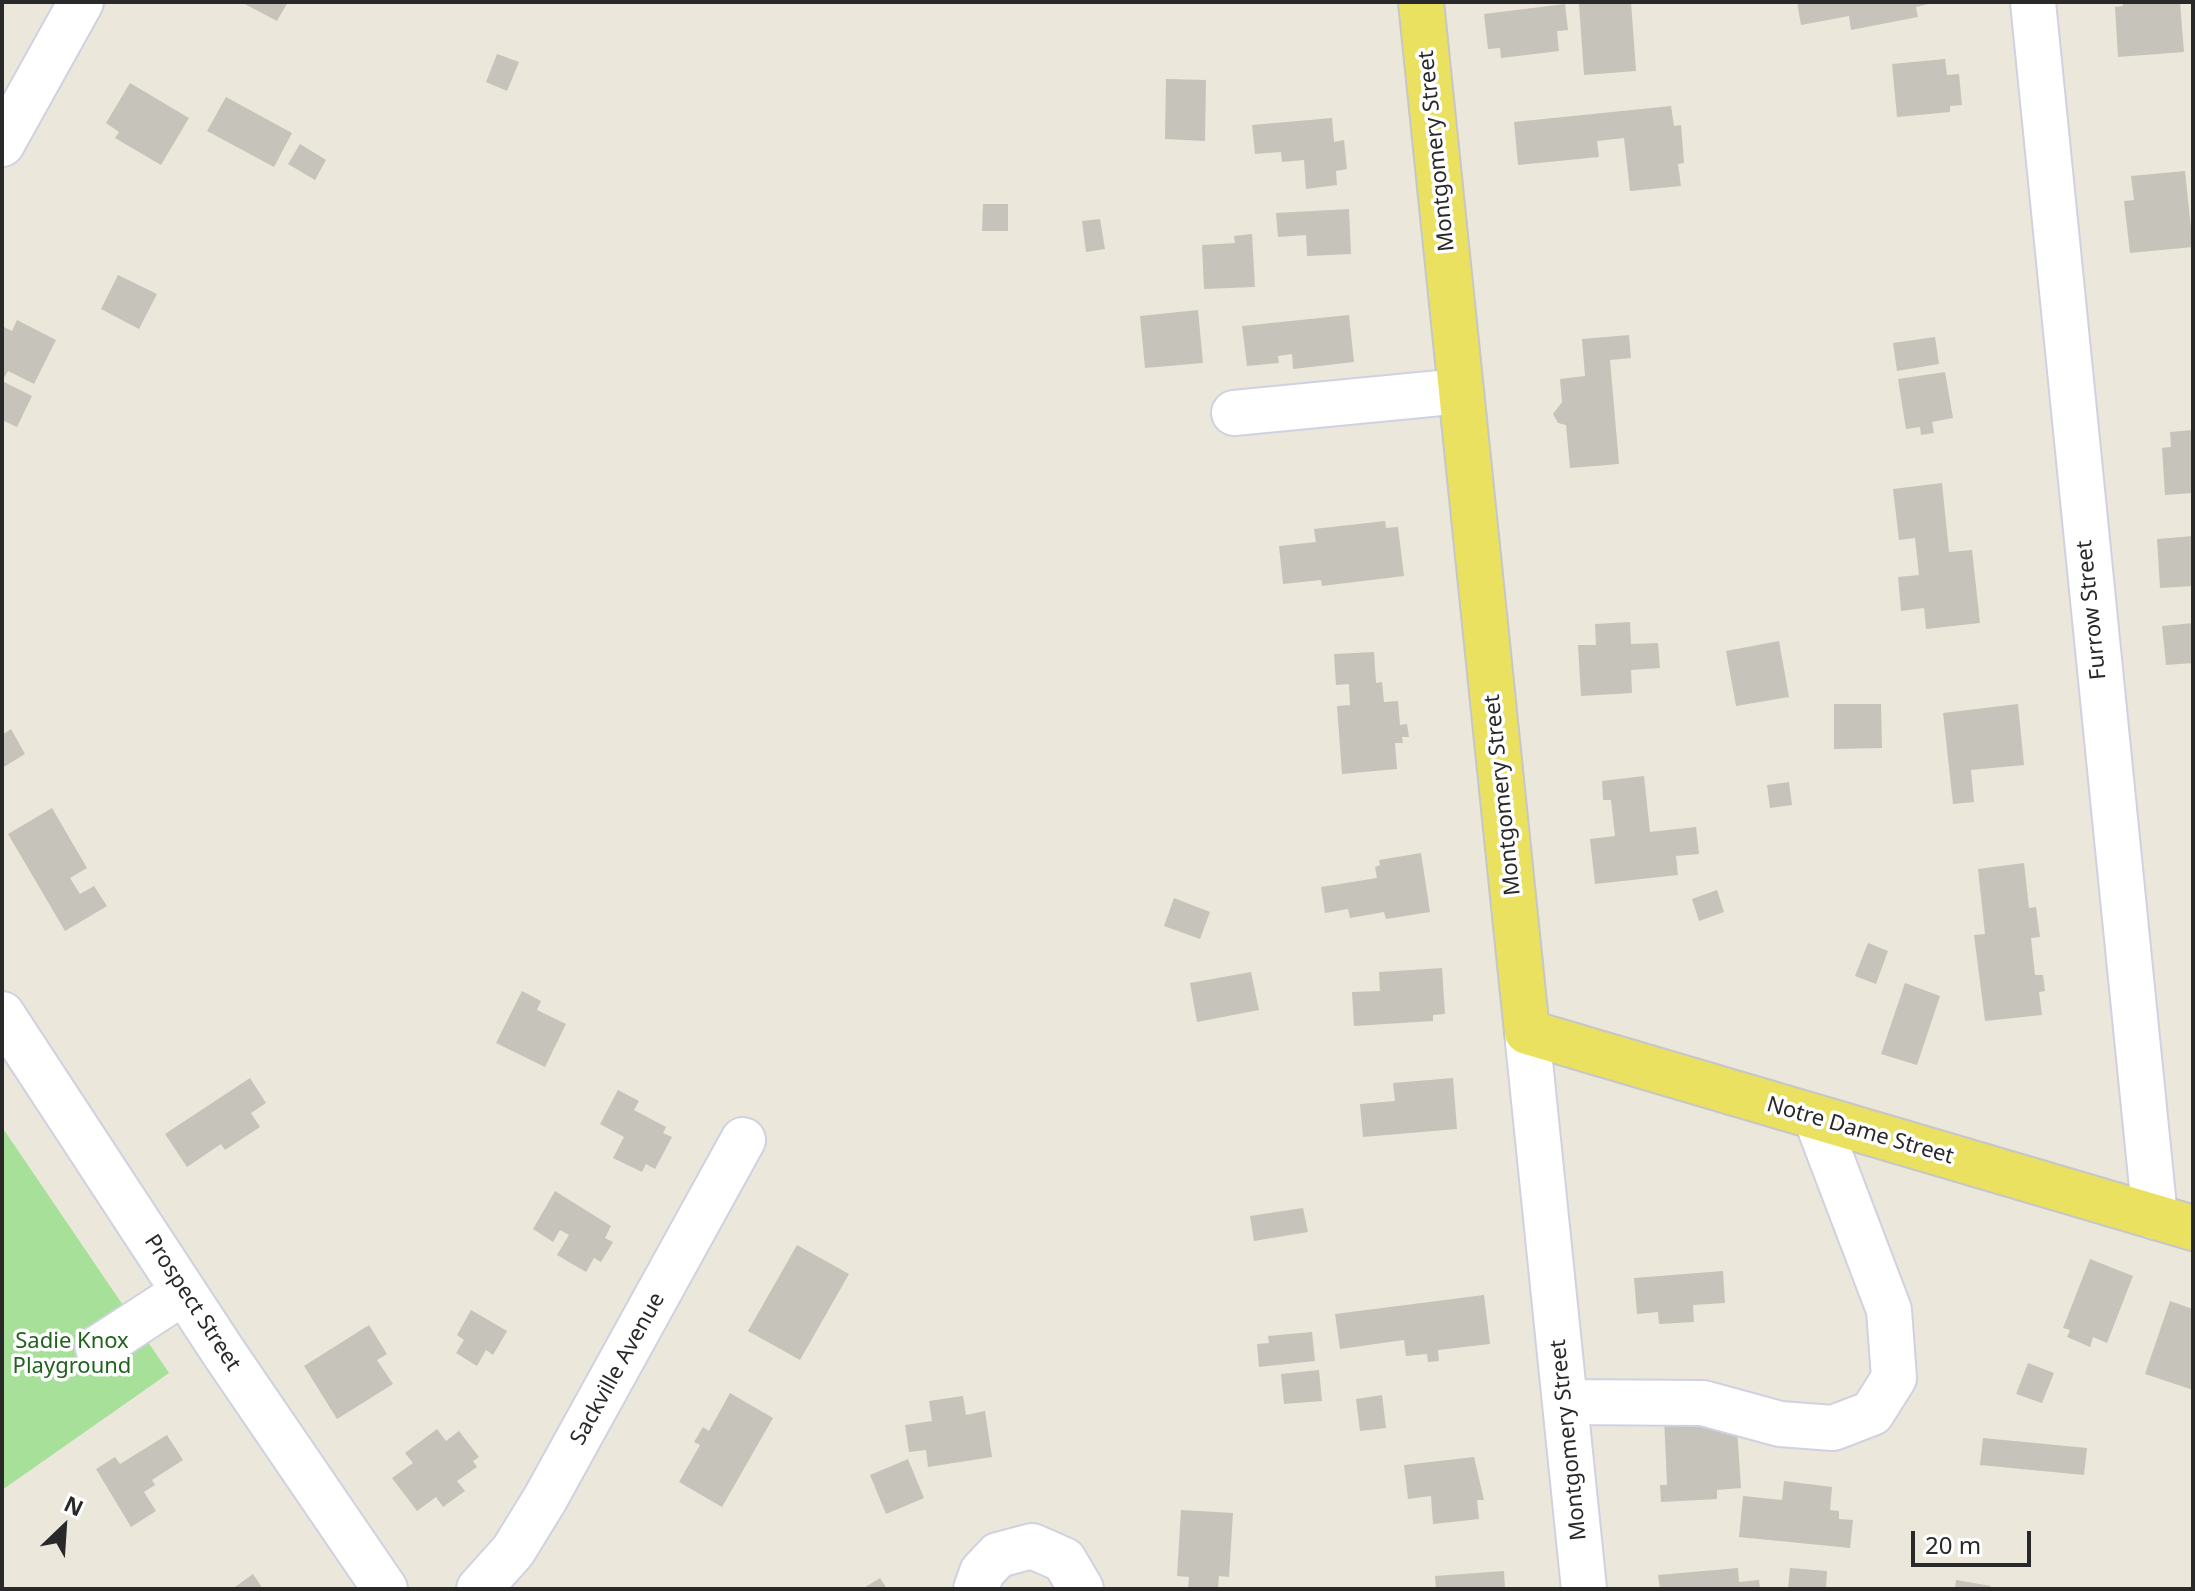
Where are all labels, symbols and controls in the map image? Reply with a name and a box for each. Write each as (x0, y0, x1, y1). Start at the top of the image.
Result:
street label: Montgomery Street (1413, 49, 1461, 253)
street label: Furrow Street (2072, 539, 2112, 681)
street label: Montgomery Street (1479, 693, 1527, 897)
street label: Notre Dame Street (1763, 1092, 1957, 1170)
street label: Prospect Street (138, 1230, 246, 1376)
street label: Sackville Avenue (565, 1288, 671, 1450)
park label: Sadie Knox Playground (13, 1329, 131, 1380)
street label: Montgomery Street (1545, 1338, 1593, 1542)
north arrow (24, 1487, 104, 1567)
text: N (60, 1488, 89, 1523)
scale bar (1915, 1515, 2035, 1565)
text: 20 m (1925, 1528, 1981, 1561)

